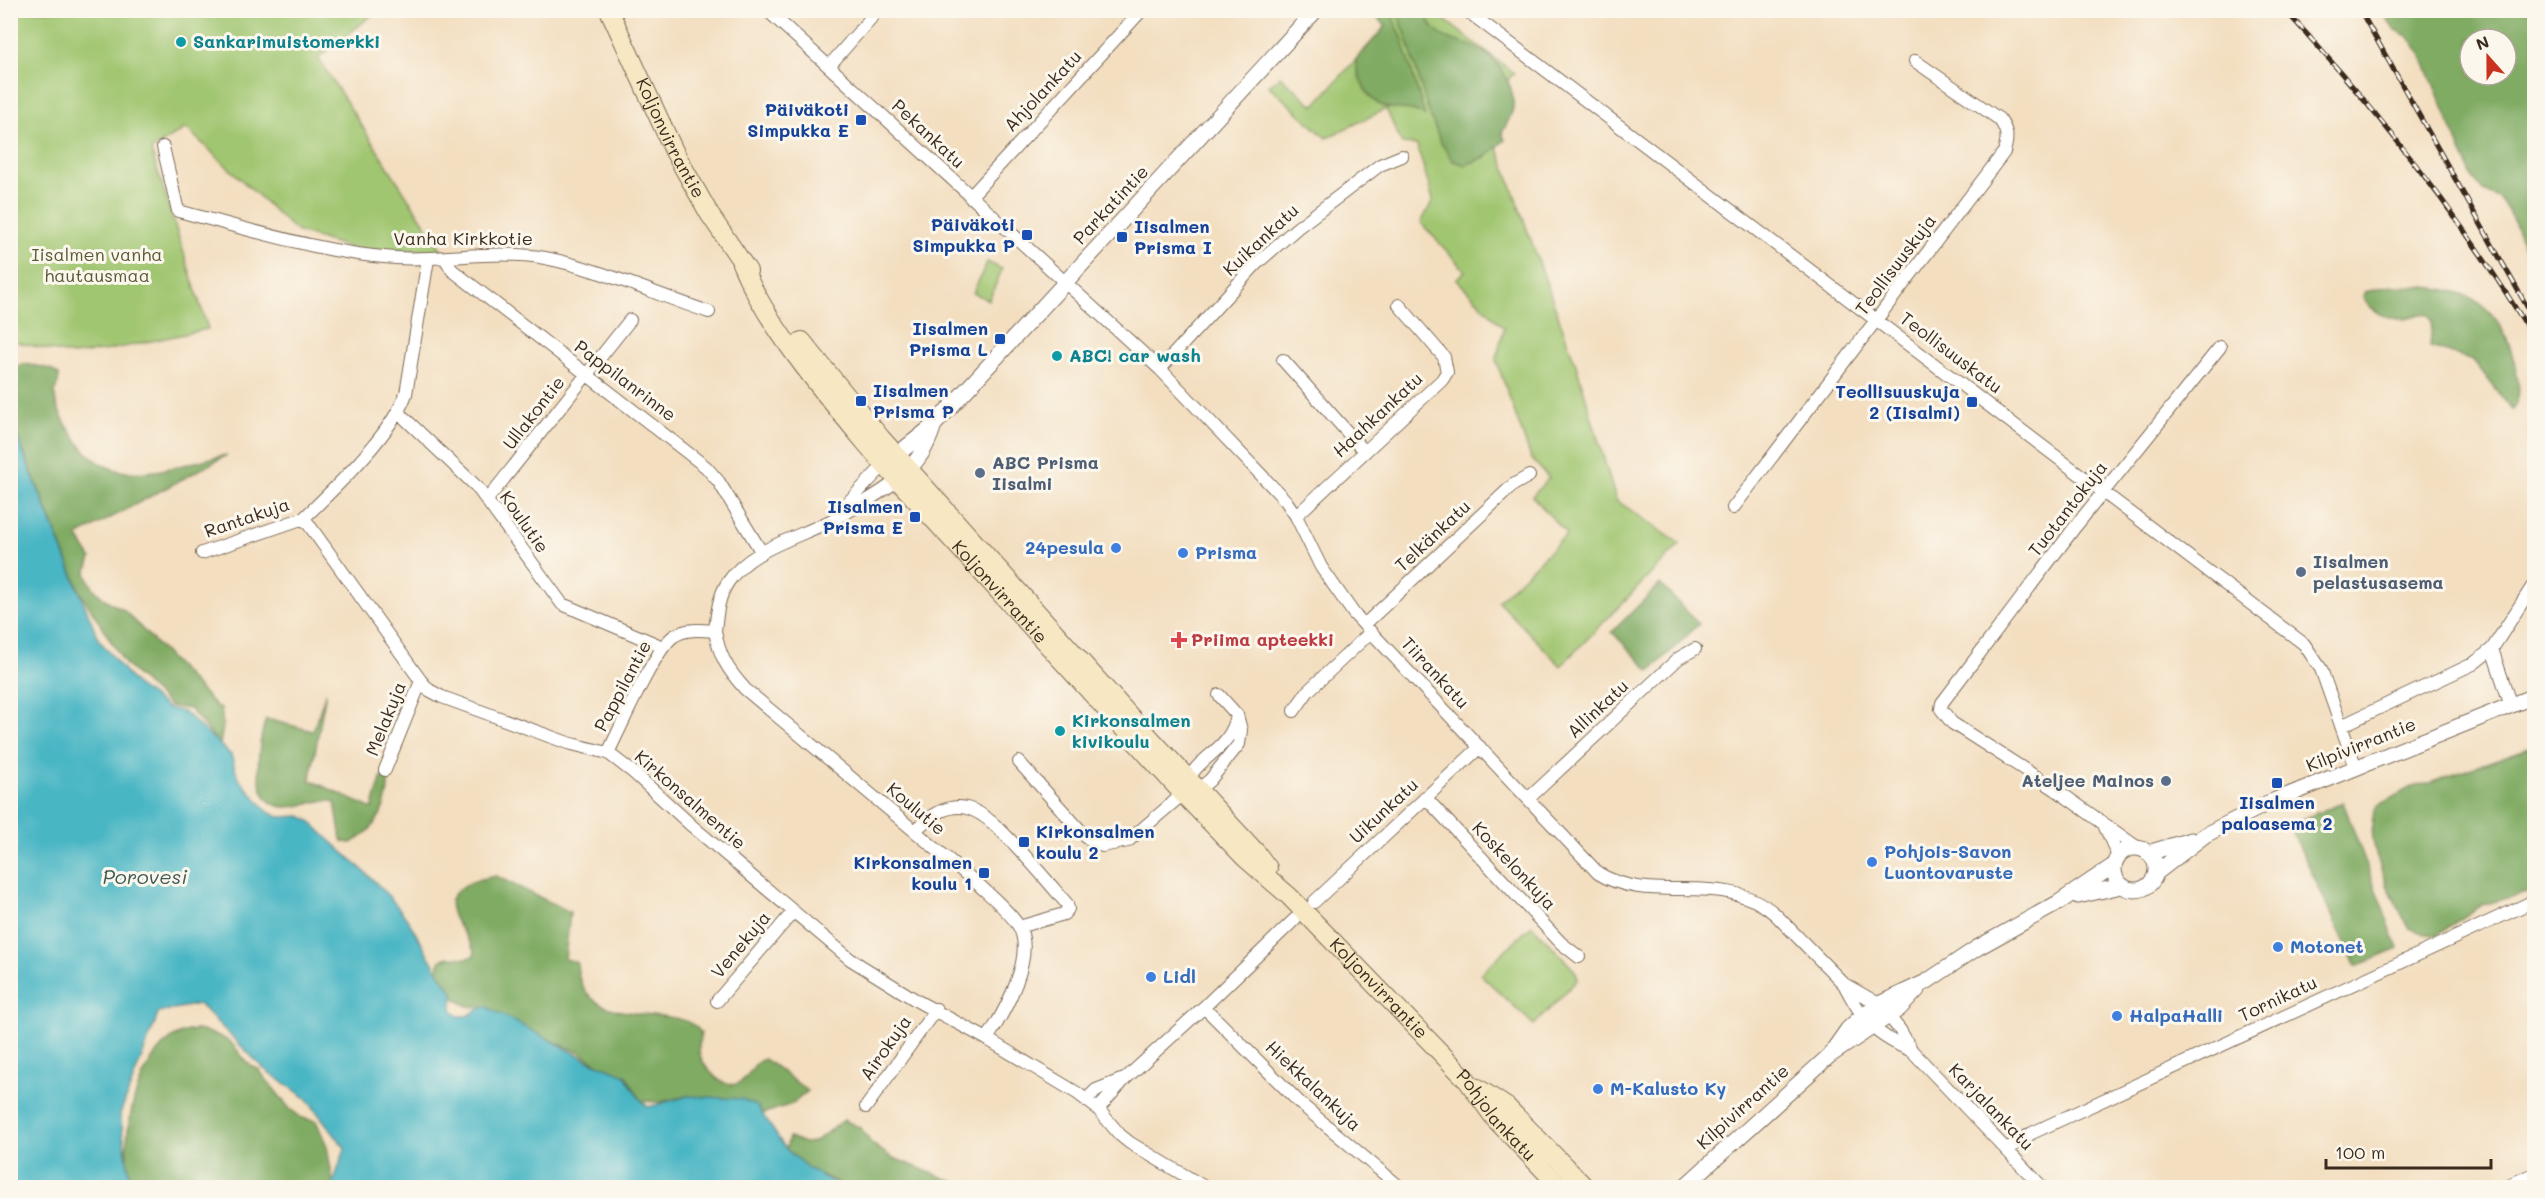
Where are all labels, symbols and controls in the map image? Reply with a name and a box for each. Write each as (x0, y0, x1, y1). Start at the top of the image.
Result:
north arrow (2458, 27, 2518, 87)
place label: Sankarimuistomerkki (193, 29, 380, 53)
text: N (2473, 31, 2492, 55)
marker: Sankarimuistomerkki (174, 35, 188, 49)
street label: Ahjolankatu (998, 44, 1086, 136)
street label: Koljonvirrantie (631, 74, 711, 202)
street label: Pekankatu (887, 93, 970, 173)
place label: Päiväkoti Simpukka E (747, 97, 849, 142)
marker: Päiväkoti Simpukka E (854, 113, 868, 127)
street label: Parkatintie (1067, 160, 1153, 249)
street label: Kuikankatu (1217, 198, 1303, 281)
street label: Teollisuuskuja (1849, 209, 1941, 320)
place label: Päiväkoti Simpukka P (912, 212, 1015, 257)
place label: Iisalmen Prisma I (1134, 214, 1212, 259)
street label: Vanha Kirkkotie (393, 226, 533, 250)
marker: Päiväkoti Simpukka P (1020, 228, 1034, 242)
marker: Iisalmen Prisma I (1115, 230, 1129, 244)
park label: Iisalmen vanha hautausmaa (31, 242, 163, 287)
street label: Teollisuuskatu (1896, 306, 2008, 399)
place label: Iisalmen Prisma L (909, 316, 988, 361)
marker: Iisalmen Prisma L (993, 332, 1007, 346)
street label: Pappilanrinne (570, 334, 681, 426)
place label: ABC! car wash (1069, 343, 1201, 367)
marker: ABC! car wash (1050, 349, 1064, 363)
street label: Haahkankatu (1327, 366, 1427, 462)
street label: Ullakontie (497, 371, 569, 454)
place label: Iisalmen Prisma P (873, 378, 954, 423)
place label: Teollisuuskuja 2 (Iisalmi) (1835, 379, 1960, 424)
marker: Iisalmen Prisma P (854, 394, 868, 408)
marker: Teollisuuskuja 2 (Iisalmi) (1965, 395, 1979, 409)
place label: ABC Prisma Iisalmi (992, 450, 1099, 495)
street label: Tuotantokuja (2022, 456, 2112, 561)
marker: ABC Prisma Iisalmi (973, 466, 987, 480)
street label: Koulutie (495, 486, 555, 557)
street label: Rantakuja (201, 491, 292, 543)
place label: Iisalmen Prisma E (823, 494, 903, 539)
street label: Telkänkatu (1389, 494, 1475, 576)
marker: Iisalmen Prisma E (908, 510, 922, 524)
street label: Koljonvirrantie (947, 534, 1053, 648)
place label: 24pesula (1025, 535, 1104, 559)
place label: Prisma (1195, 540, 1257, 564)
marker: 24pesula (1109, 541, 1123, 555)
marker: Prisma (1176, 546, 1190, 560)
place label: Iisalmen pelastusasema (2313, 549, 2444, 594)
marker: Iisalmen pelastusasema (2294, 565, 2308, 579)
place label: Priima apteekki (1191, 627, 1334, 651)
street label: Tiirankatu (1396, 631, 1475, 713)
marker: Priima apteekki (1172, 633, 1186, 647)
street label: Pappilantie (588, 636, 656, 735)
street label: Allinkatu (1562, 674, 1633, 743)
street label: Melakuja (359, 678, 411, 759)
place label: Kirkonsalmen kivikoulu (1072, 708, 1191, 753)
street label: Kilpivirrantie (2302, 711, 2419, 777)
marker: Kirkonsalmen kivikoulu (1053, 724, 1067, 738)
street label: Kirkonsalmentie (630, 744, 751, 854)
place label: Ateljee Mainos (2021, 768, 2154, 792)
street label: Uikunkatu (1344, 772, 1423, 848)
marker: Ateljee Mainos (2159, 774, 2173, 788)
street label: Koulutie (882, 776, 951, 840)
marker: Iisalmen paloasema 2 (2270, 776, 2284, 790)
place label: Iisalmen paloasema 2 (2222, 790, 2332, 835)
street label: Koskelonkuja (1467, 816, 1562, 915)
place label: Kirkonsalmen koulu 2 (1036, 819, 1155, 864)
marker: Kirkonsalmen koulu 2 (1017, 835, 1031, 849)
place label: Pohjois-Savon Luontovaruste (1884, 839, 2013, 884)
place label: Kirkonsalmen koulu 1 (853, 850, 972, 895)
marker: Pohjois-Savon Luontovaruste (1865, 855, 1879, 869)
water label: Porovesi (103, 863, 188, 889)
marker: Kirkonsalmen koulu 1 (977, 866, 991, 880)
street label: Venekuja (705, 906, 775, 983)
street label: Koljonvirrantie (1325, 932, 1434, 1044)
place label: Motonet (2290, 934, 2363, 958)
marker: Motonet (2271, 940, 2285, 954)
place label: Lidl (1163, 964, 1196, 988)
marker: Lidl (1144, 970, 1158, 984)
street label: Tornikatu (2235, 970, 2321, 1027)
place label: HalpaHalli (2129, 1003, 2223, 1027)
marker: HalpaHalli (2110, 1009, 2124, 1023)
street label: Airokuja (854, 1010, 916, 1085)
street label: Hiekkalankuja (1261, 1035, 1367, 1136)
street label: Karjalankatu (1944, 1057, 2039, 1155)
street label: Kilpivirrantie (1691, 1058, 1794, 1154)
street label: Pohjolankatu (1452, 1063, 1542, 1166)
place label: M-Kalusto Ky (1610, 1076, 1727, 1100)
marker: M-Kalusto Ky (1591, 1082, 1605, 1096)
scale bar (2326, 1132, 2491, 1170)
text: 100 m (2335, 1140, 2385, 1164)

